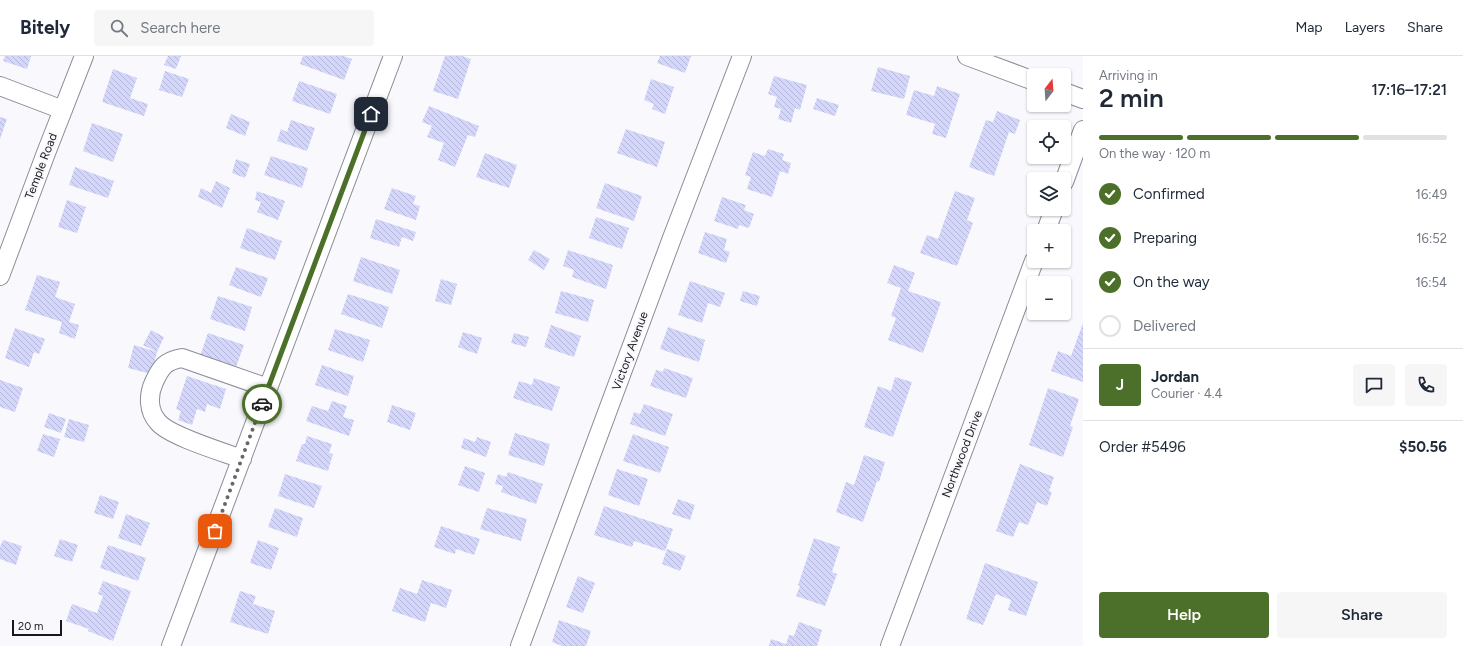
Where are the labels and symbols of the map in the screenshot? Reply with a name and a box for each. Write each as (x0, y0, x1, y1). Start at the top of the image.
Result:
north arrow (1027, 68, 1071, 112)
pin (354, 97, 388, 131)
street label: Temple Road (22, 131, 60, 201)
street label: Victory Avenue (609, 309, 651, 392)
courier (242, 384, 282, 424)
street label: Northwood Drive (939, 408, 985, 500)
pin (198, 514, 232, 548)
scale bar (12, 618, 62, 637)

